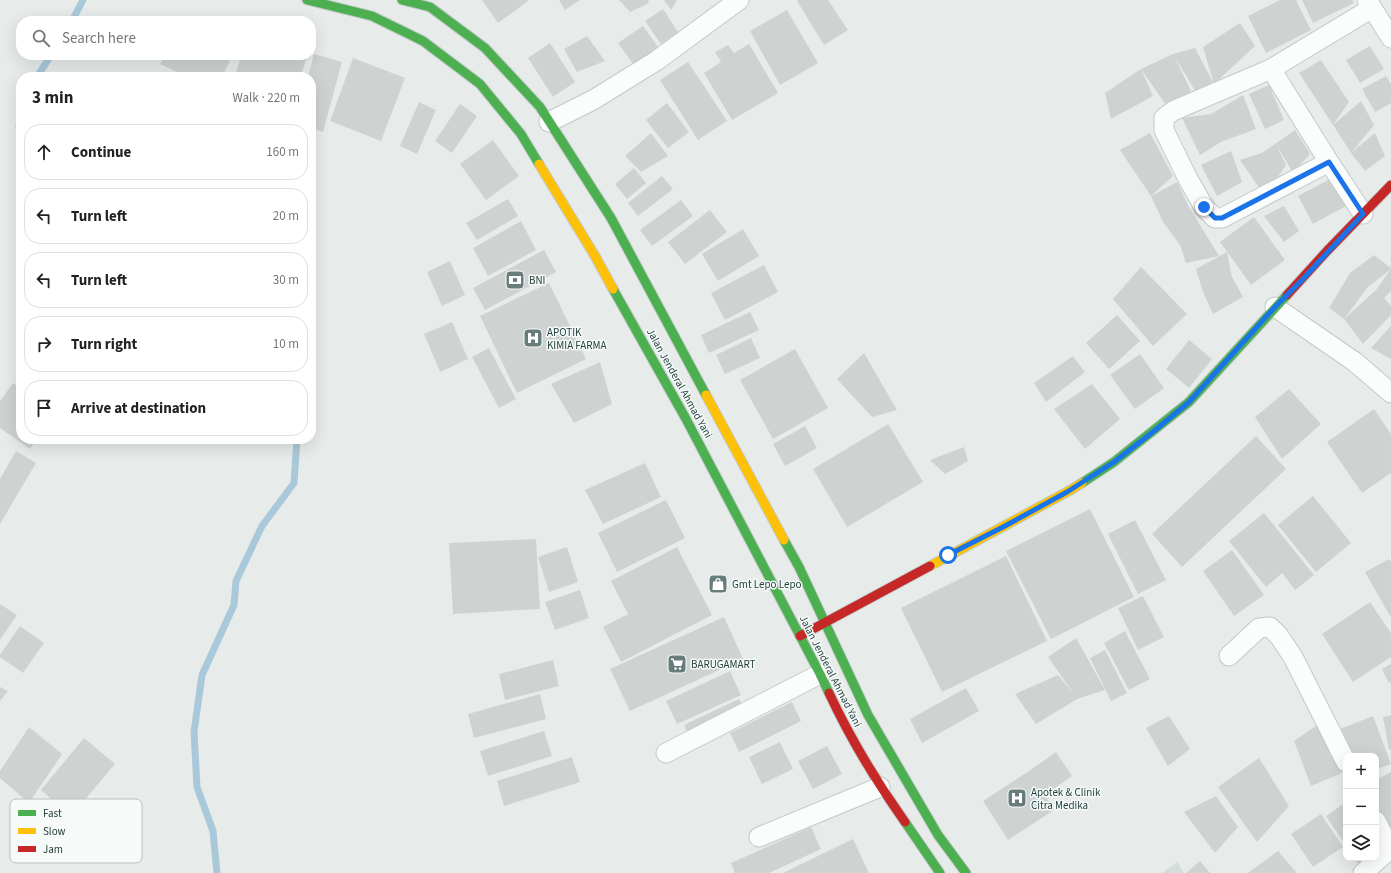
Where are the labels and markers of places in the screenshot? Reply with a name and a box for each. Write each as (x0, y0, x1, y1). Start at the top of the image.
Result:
bank icon: BNI (504, 269, 526, 291)
place label: BNI (529, 273, 545, 288)
place label: APOTIK KIMIA FARMA (547, 325, 607, 353)
hospital icon: APOTIK KIMIA FARMA (522, 327, 544, 349)
shop icon: Gmt Lepo Lepo (707, 573, 729, 595)
place label: Gmt Lepo Lepo (732, 577, 802, 592)
supermarket icon: BARUGAMART (666, 653, 688, 675)
place label: BARUGAMART (691, 657, 756, 672)
place label: Apotek & Clinik Citra Medika (1031, 785, 1101, 813)
hospital icon: Apotek & Clinik Citra Medika (1006, 787, 1028, 809)

